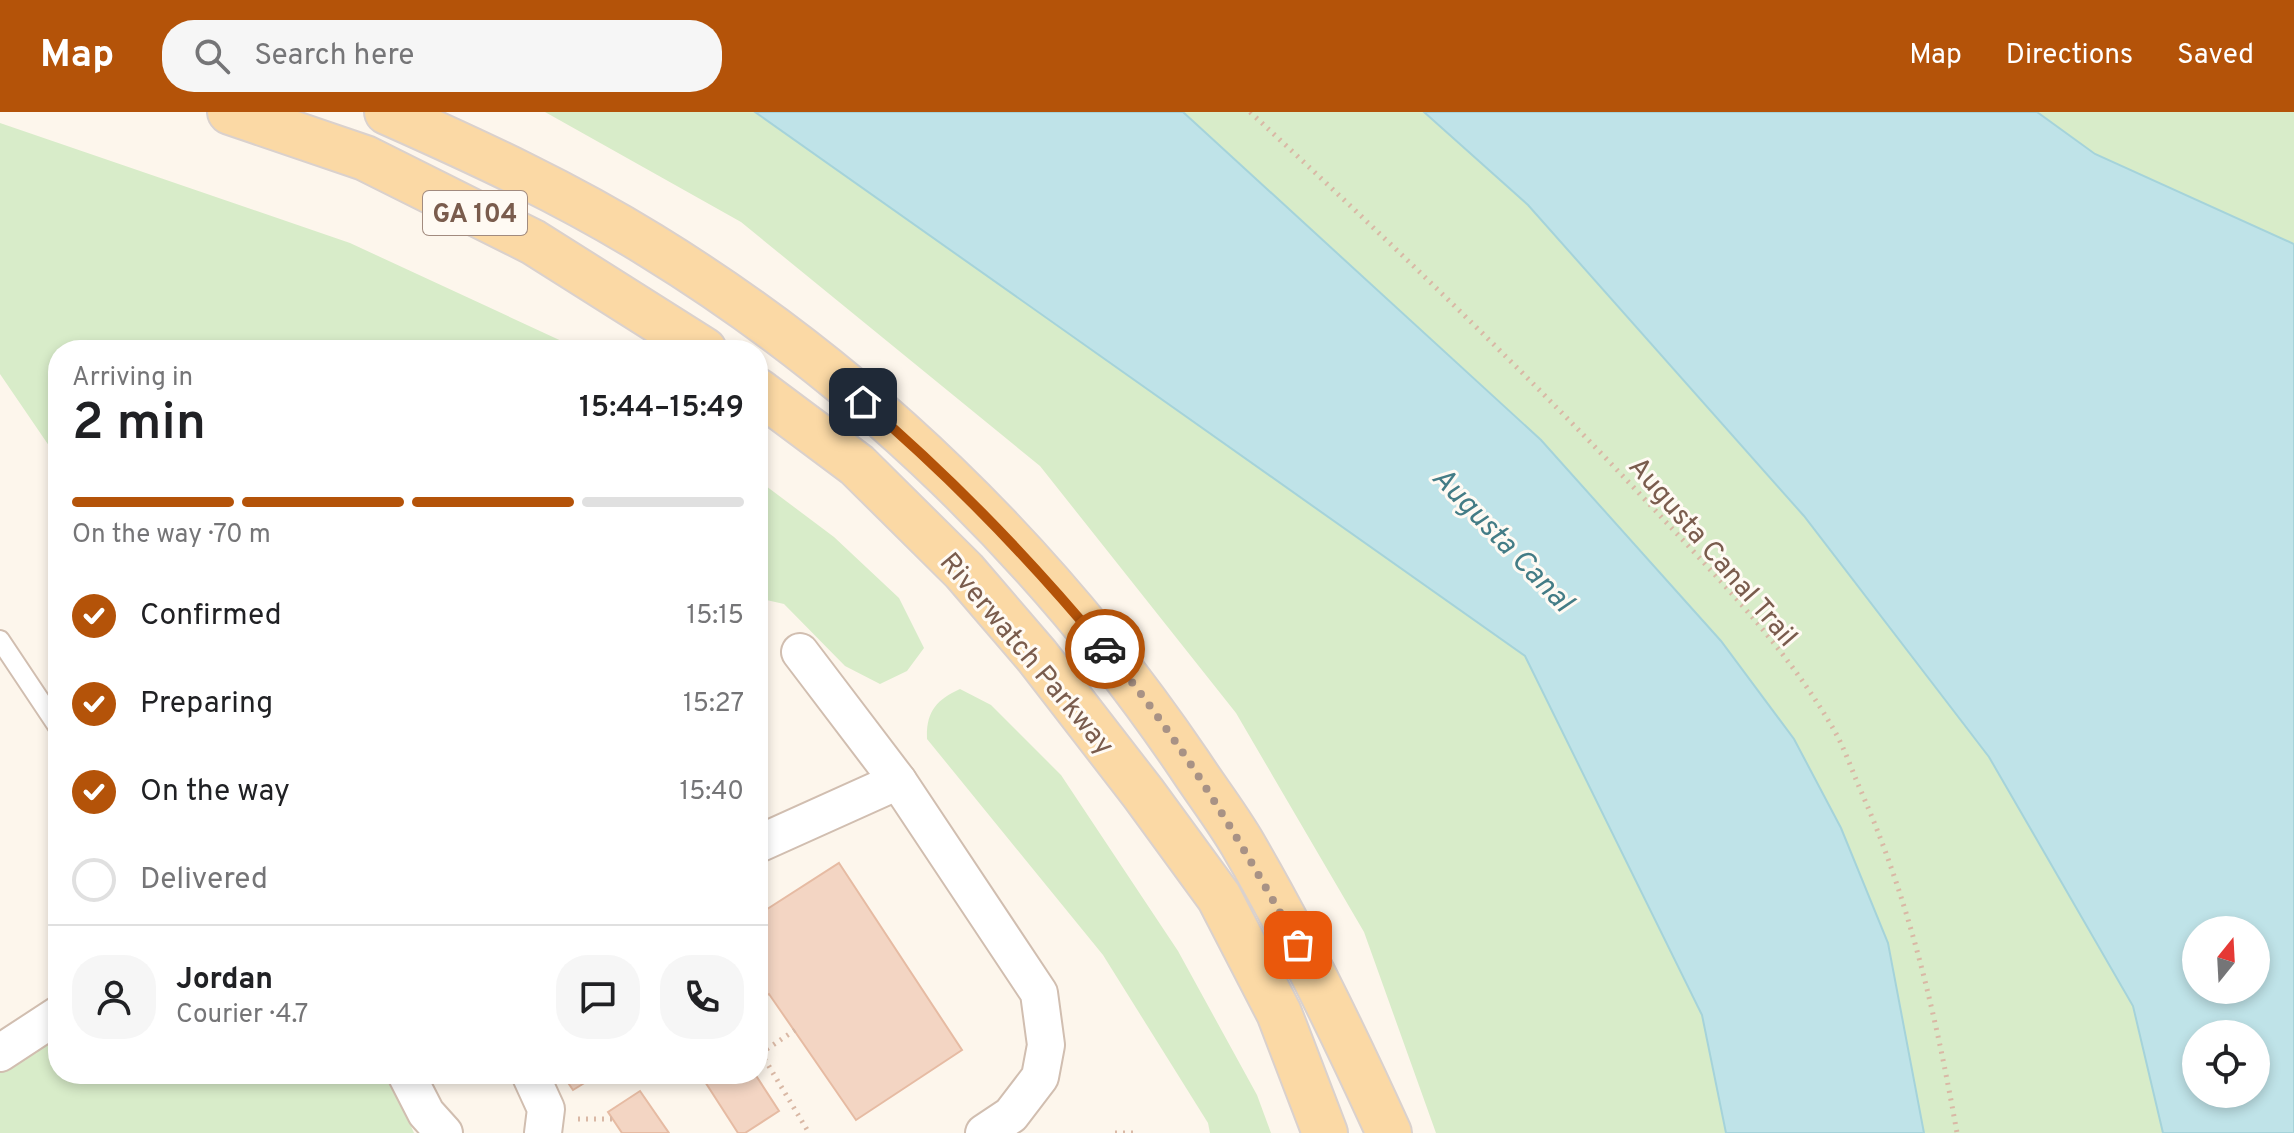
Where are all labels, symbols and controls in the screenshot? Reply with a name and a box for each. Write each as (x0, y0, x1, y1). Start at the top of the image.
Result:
search box (162, 20, 722, 92)
text: Map (40, 32, 114, 81)
icon: search (190, 34, 234, 78)
text: Search here (254, 38, 414, 75)
text: Map (1909, 38, 1962, 74)
text: Directions (2006, 38, 2133, 74)
text: Saved (2177, 38, 2254, 74)
road number: GA 104 (423, 191, 527, 235)
text: Arriving in (72, 362, 193, 395)
pin (829, 368, 897, 436)
icon: home (841, 380, 885, 424)
text: 15:44–15:49 (579, 390, 744, 427)
text: 2 min (72, 392, 206, 458)
street label: Augusta Canal Trail (1619, 450, 1804, 656)
water label: Augusta Canal (1423, 460, 1581, 622)
text: On the way · 70 m (72, 519, 271, 552)
street label: Riverwatch Parkway (930, 546, 1121, 764)
icon: check (72, 594, 116, 638)
text: Confirmed (140, 598, 282, 635)
text: 15:15 (686, 600, 744, 633)
courier (1065, 609, 1145, 689)
icon: car (1083, 627, 1127, 671)
icon: check (72, 682, 116, 726)
text: Preparing (140, 686, 273, 723)
text: 15:27 (683, 688, 744, 721)
icon: check (72, 770, 116, 814)
text: On the way (140, 774, 290, 811)
text: 15:40 (679, 776, 744, 809)
text: Delivered (140, 862, 268, 899)
pin (1264, 911, 1332, 979)
north arrow (2182, 916, 2270, 1004)
map controls (2182, 916, 2270, 1108)
icon: bag (1276, 923, 1320, 967)
button: person (72, 955, 156, 1039)
button: chat (556, 955, 640, 1039)
button: phone (660, 955, 744, 1039)
text: Jordan (176, 962, 273, 999)
text: Courier · 4.7 (176, 999, 308, 1032)
button: locate (2182, 1020, 2270, 1108)

